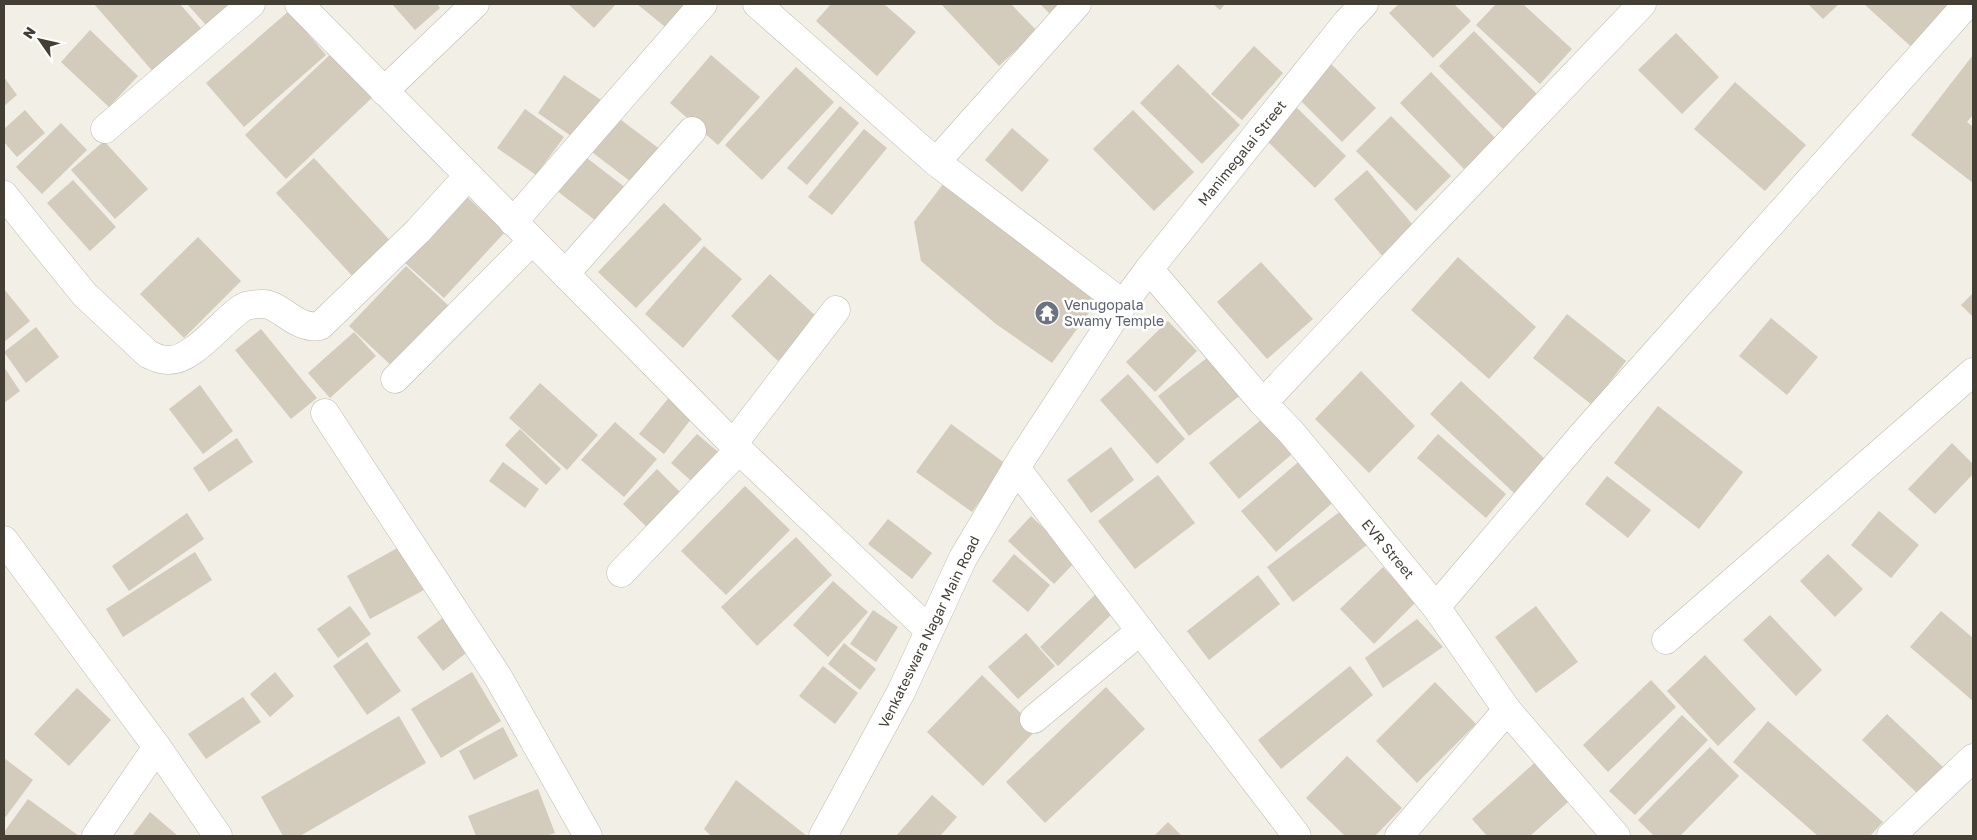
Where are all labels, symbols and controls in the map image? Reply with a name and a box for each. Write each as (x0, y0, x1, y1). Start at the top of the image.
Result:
north arrow (15, 15, 65, 65)
text: N (19, 23, 39, 42)
street label: Manimegalai Street (1194, 97, 1289, 209)
place label: Venugopala Swamy Temple (1064, 296, 1164, 329)
temple icon: Venugopala Swamy Temple (1034, 300, 1060, 326)
street label: EVR Street (1359, 515, 1418, 582)
street label: Venkateswara Nagar Main Road (874, 533, 983, 731)

